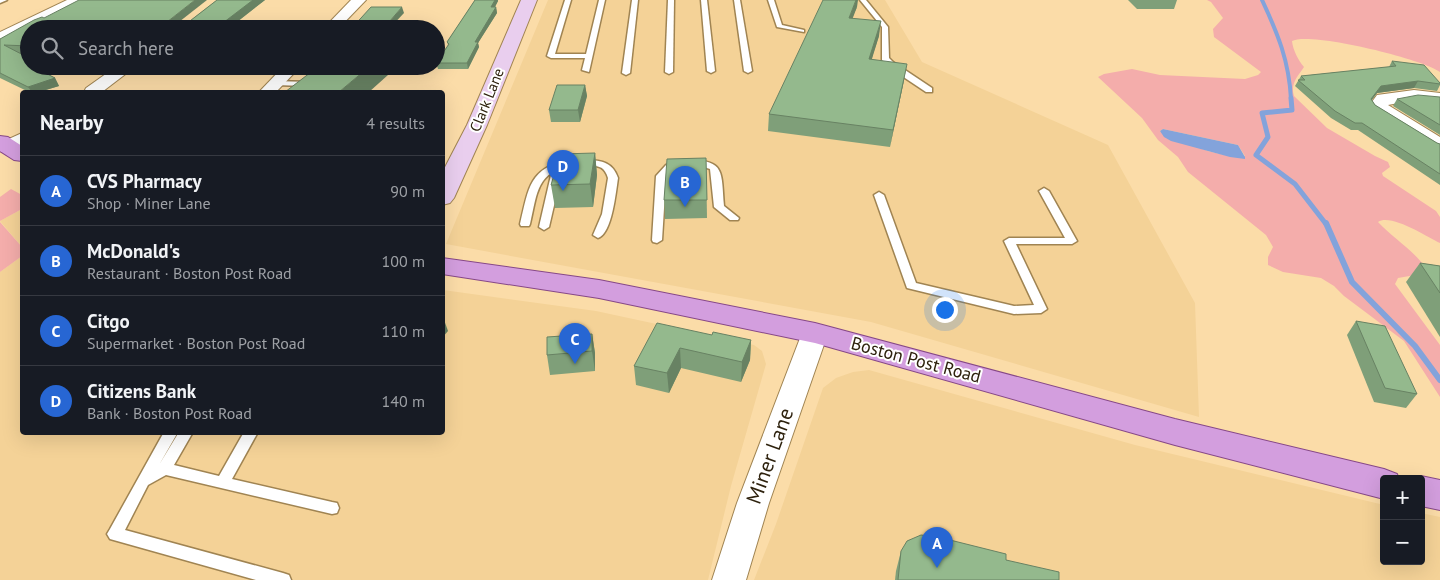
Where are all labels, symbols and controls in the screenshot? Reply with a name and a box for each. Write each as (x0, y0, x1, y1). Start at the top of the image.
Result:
search box (20, 20, 445, 75)
icon: search (38, 34, 66, 62)
text: Search here (78, 36, 174, 60)
street label: Clark Lane (465, 65, 508, 134)
text: Nearby (40, 109, 103, 136)
text: 4 results (366, 113, 425, 133)
pin: D (547, 150, 579, 191)
pin: B (669, 166, 701, 207)
text: CVS Pharmacy (87, 169, 202, 193)
text: A (51, 181, 61, 201)
text: 90 m (390, 181, 425, 201)
text: Shop · Miner Lane (87, 193, 211, 213)
text: McDonald's (87, 239, 180, 263)
text: B (51, 251, 61, 271)
text: 100 m (382, 251, 425, 271)
text: Restaurant · Boston Post Road (87, 263, 292, 283)
your location (932, 297, 958, 323)
text: Citgo (87, 309, 130, 333)
text: C (52, 321, 60, 341)
text: 110 m (382, 321, 425, 341)
pin: C (559, 323, 591, 364)
street label: Boston Post Road (849, 331, 984, 388)
text: Supermarket · Boston Post Road (87, 333, 305, 353)
text: Citizens Bank (87, 379, 196, 403)
text: D (51, 391, 61, 411)
text: 140 m (382, 391, 425, 411)
text: Bank · Boston Post Road (87, 403, 252, 423)
street label: Miner Lane (740, 404, 799, 508)
map controls (1380, 475, 1425, 565)
button: + (1380, 475, 1425, 520)
button: − (1380, 520, 1425, 565)
pin: A (921, 527, 953, 568)

